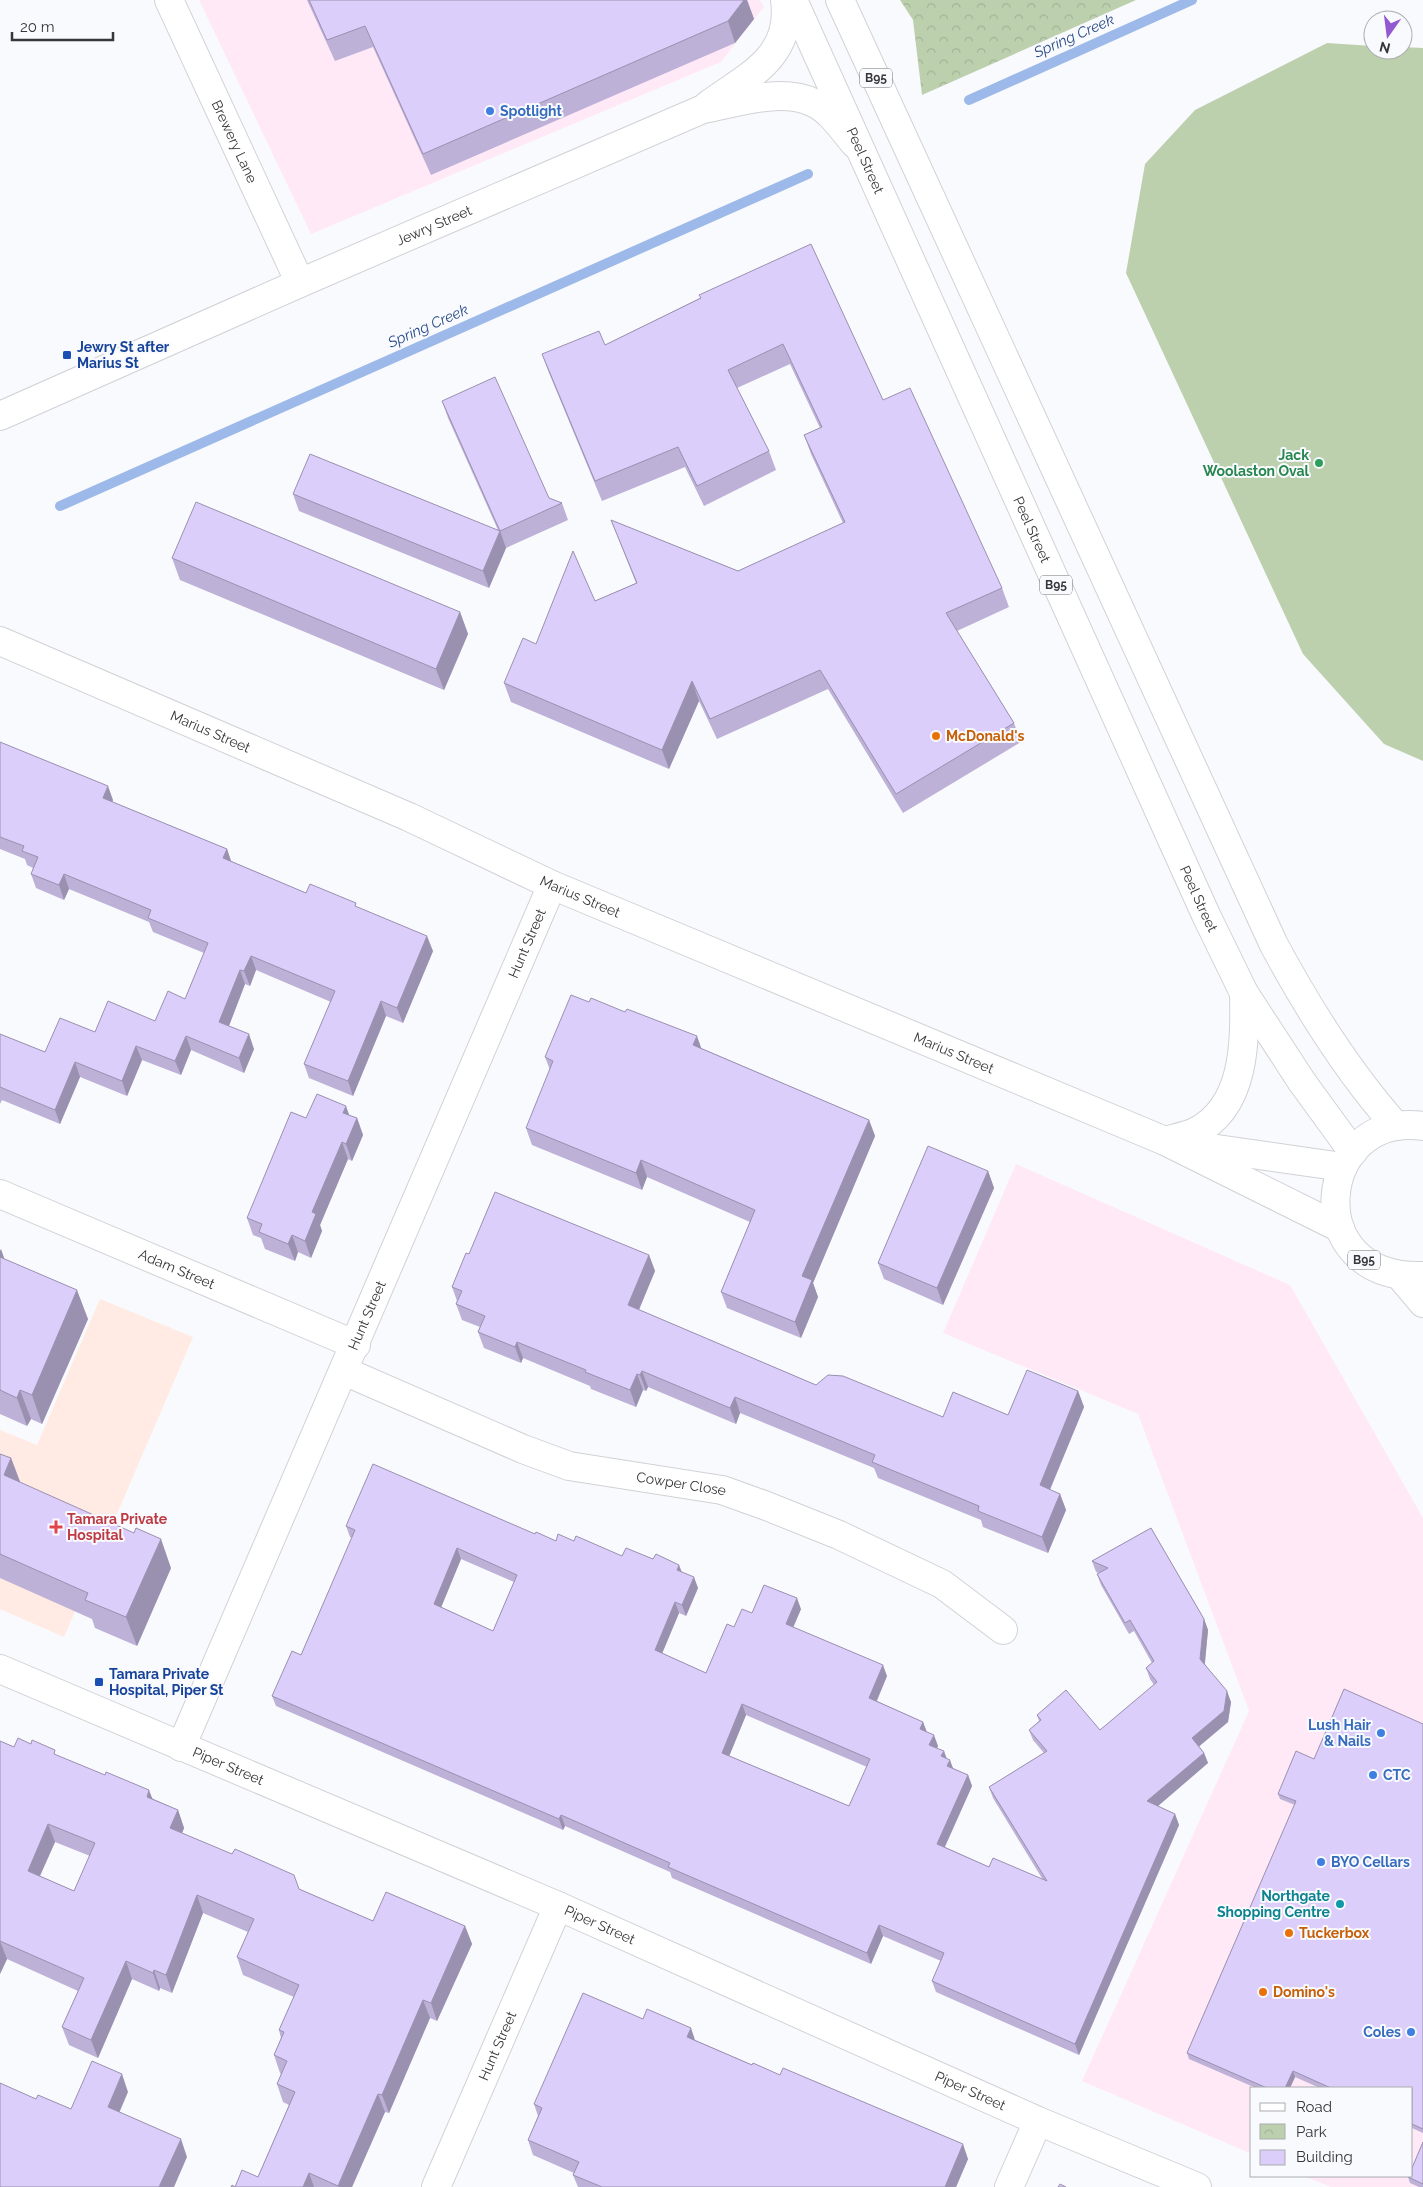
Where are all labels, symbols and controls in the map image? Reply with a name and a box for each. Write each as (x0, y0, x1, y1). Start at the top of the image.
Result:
scale bar (12, 10, 114, 42)
water label: Spring Creek (1030, 10, 1117, 62)
north arrow (1363, 10, 1413, 60)
text: 20 m (20, 18, 55, 36)
text: N (1378, 39, 1392, 57)
road number: B95 (860, 68, 892, 88)
street label: Brewery Lane (209, 98, 261, 185)
place label: Spotlight (500, 103, 562, 119)
marker: Spotlight (484, 105, 496, 117)
street label: Peel Street (844, 125, 887, 196)
street label: Jewry Street (394, 202, 474, 249)
water label: Spring Creek (384, 300, 471, 352)
place label: Jewry St after Marius St (77, 339, 170, 371)
marker: Jewry St after Marius St (61, 349, 73, 361)
place label: Jack Woolaston Oval (1203, 447, 1310, 479)
marker: Jack Woolaston Oval (1313, 457, 1325, 469)
street label: Peel Street (1010, 494, 1054, 565)
road number: B95 (1040, 576, 1072, 594)
street label: Marius Street (168, 707, 253, 756)
place label: McDonald's (946, 728, 1025, 744)
marker: McDonald's (930, 730, 942, 742)
street label: Peel Street (1177, 863, 1221, 935)
street label: Marius Street (537, 872, 623, 921)
street label: Hunt Street (505, 906, 549, 980)
street label: Marius Street (911, 1029, 997, 1077)
street label: Adam Street (136, 1246, 217, 1292)
road number: B95 (1348, 1250, 1380, 1270)
street label: Hunt Street (345, 1278, 389, 1352)
street label: Cowper Close (635, 1469, 729, 1499)
place label: Tamara Private Hospital (67, 1511, 168, 1543)
marker: Tamara Private Hospital (49, 1520, 63, 1534)
place label: Tamara Private Hospital, Piper St (109, 1666, 224, 1698)
marker: Tamara Private Hospital, Piper St (93, 1676, 105, 1688)
place label: Lush Hair & Nails (1308, 1717, 1372, 1749)
marker: Lush Hair & Nails (1375, 1727, 1387, 1739)
street label: Piper Street (190, 1744, 266, 1788)
place label: CTC (1383, 1767, 1411, 1783)
marker: CTC (1367, 1769, 1379, 1781)
place label: BYO Cellars (1331, 1854, 1410, 1870)
marker: BYO Cellars (1315, 1856, 1327, 1868)
place label: Northgate Shopping Centre (1217, 1888, 1331, 1920)
marker: Northgate Shopping Centre (1334, 1898, 1346, 1910)
street label: Piper Street (562, 1902, 638, 1948)
place label: Tuckerbox (1299, 1925, 1370, 1941)
marker: Tuckerbox (1283, 1927, 1295, 1939)
place label: Domino's (1273, 1984, 1335, 2000)
marker: Domino's (1257, 1986, 1269, 1998)
street label: Hunt Street (475, 2008, 520, 2083)
place label: Coles (1363, 2024, 1401, 2040)
marker: Coles (1405, 2026, 1417, 2038)
street label: Piper Street (932, 2068, 1008, 2114)
legend (1250, 2087, 1413, 2177)
text: Road (1296, 2098, 1332, 2116)
text: Park (1296, 2123, 1327, 2141)
text: Building (1296, 2148, 1353, 2166)

